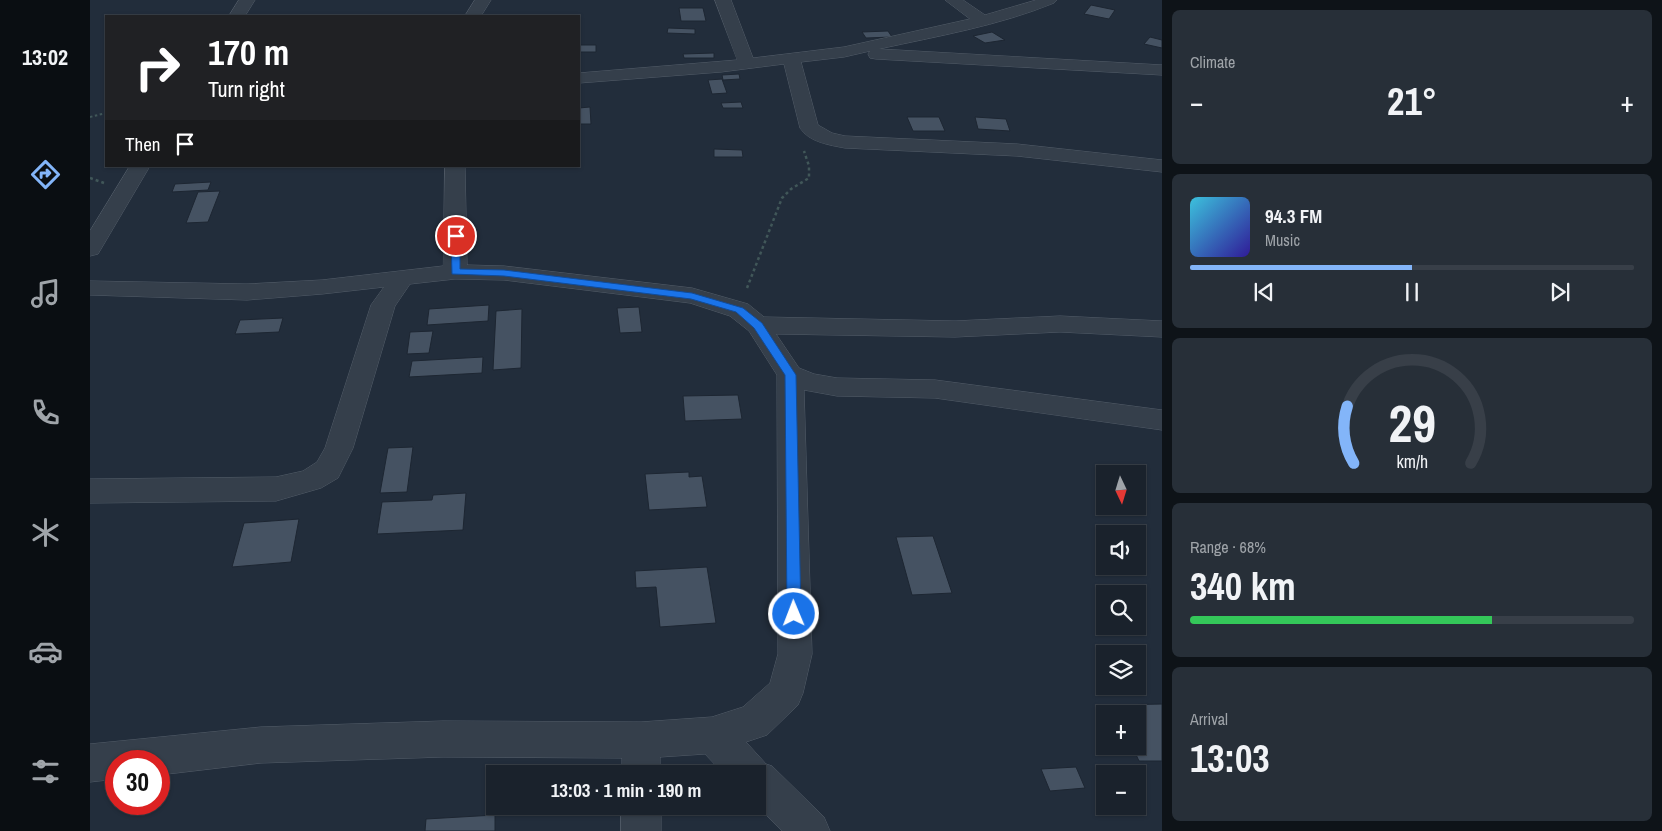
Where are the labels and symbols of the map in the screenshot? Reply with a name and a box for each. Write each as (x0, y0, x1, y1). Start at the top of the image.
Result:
pin (435, 215, 477, 257)
north arrow (1096, 465, 1146, 515)
position arrow (767, 587, 819, 639)
speed limit sign: 30 (105, 750, 170, 815)

